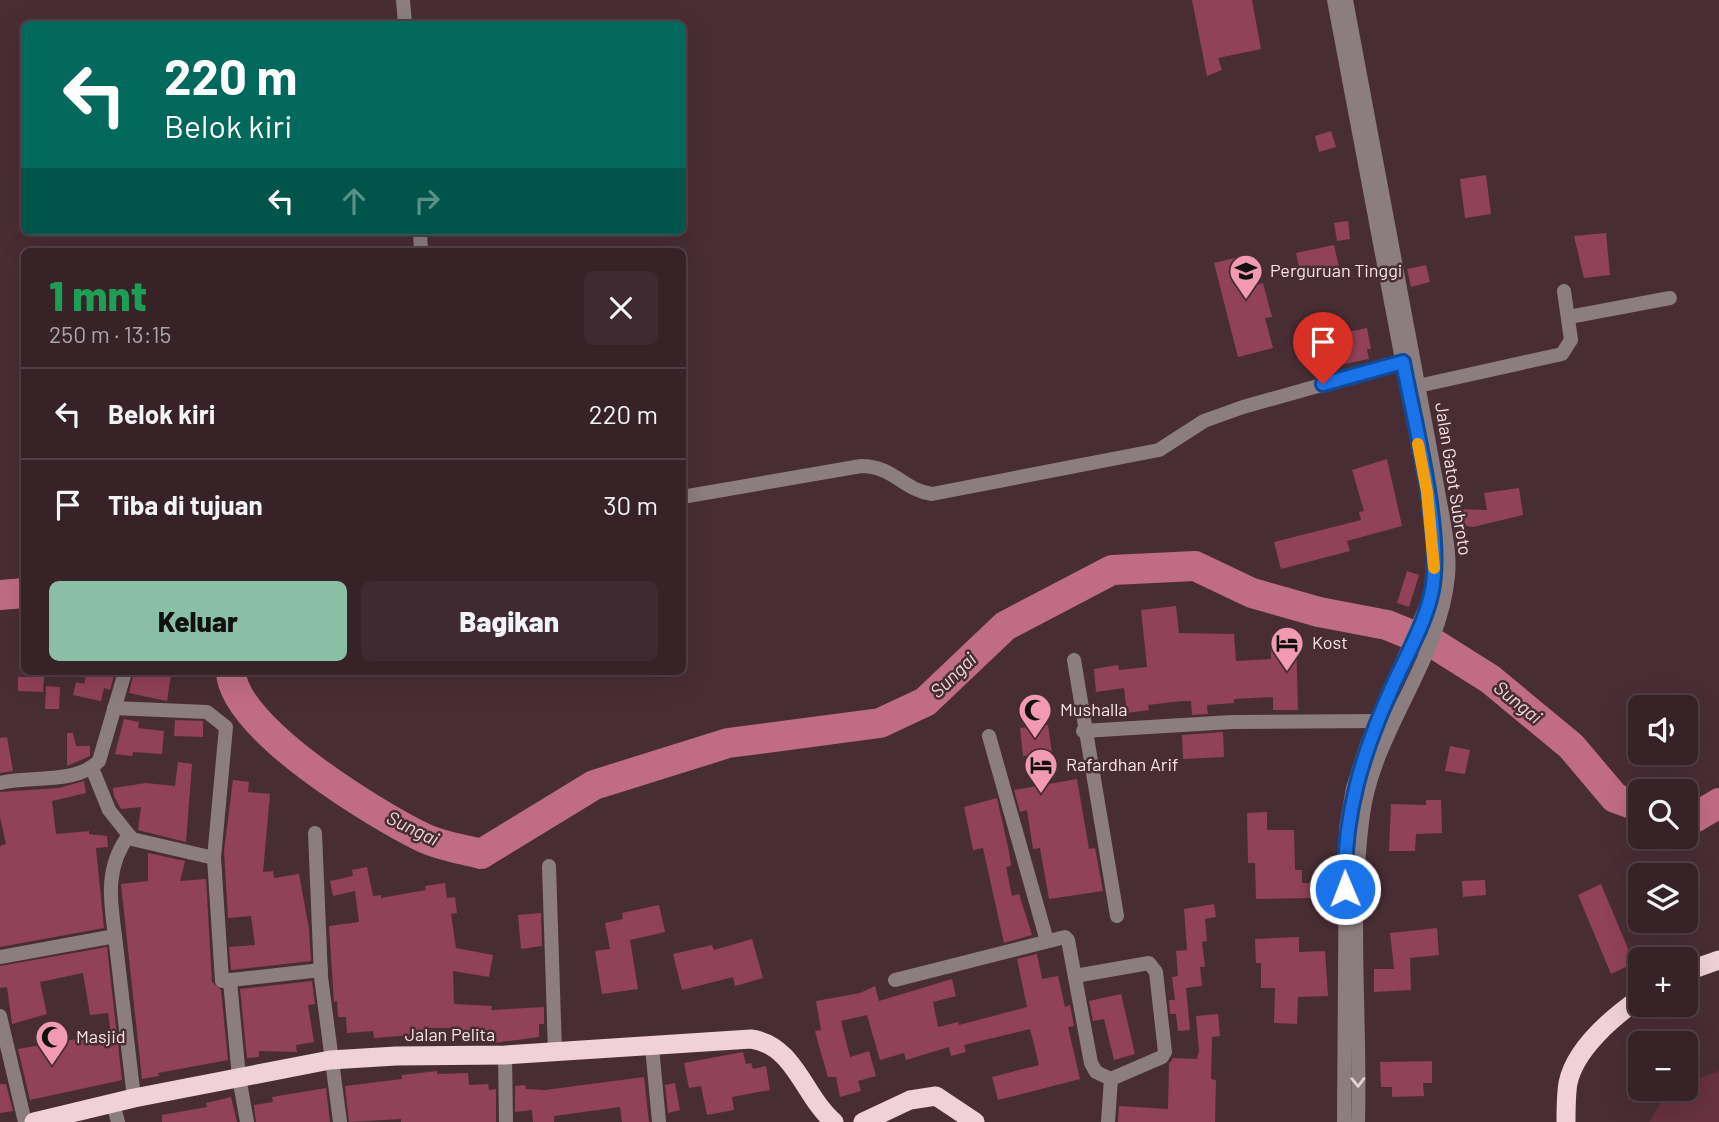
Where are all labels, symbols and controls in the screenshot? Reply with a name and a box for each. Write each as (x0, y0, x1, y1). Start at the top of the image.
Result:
text: 220 m (164, 46, 298, 105)
icon: left (49, 49, 140, 140)
text: Belok kiri (164, 106, 292, 144)
icon: left (262, 182, 300, 220)
icon: ahead (335, 182, 373, 220)
icon: right (408, 182, 446, 220)
school or university icon: Perguruan Tinggi (1227, 252, 1265, 301)
place label: Perguruan Tinggi (1270, 259, 1402, 281)
text: 1 mnt (49, 269, 147, 319)
button: close (584, 271, 658, 345)
pin (1293, 312, 1353, 384)
text: 250 m · 13:15 (49, 320, 171, 348)
icon: arrive (1304, 323, 1342, 361)
icon: left (49, 395, 87, 433)
text: Belok kiri (108, 398, 215, 429)
text: 220 m (589, 398, 658, 429)
street label: Jalan Gatot Subroto (1431, 401, 1477, 557)
icon: arrive (49, 486, 87, 524)
text: Tiba di tujuan (108, 489, 263, 520)
text: 30 m (603, 489, 658, 520)
button: Keluar (49, 581, 347, 661)
button: Bagikan (361, 581, 658, 661)
hotel icon: Kost (1268, 624, 1306, 673)
place label: Kost (1312, 631, 1348, 653)
water label: Sungai (925, 647, 981, 702)
water label: Sungai (1490, 675, 1547, 728)
mosque icon: Mushalla (1016, 691, 1054, 740)
map controls (1628, 695, 1698, 1101)
button: sound (1628, 695, 1698, 765)
place label: Mushalla (1060, 698, 1128, 720)
hotel icon: Rafardhan Arif (1022, 746, 1060, 795)
place label: Rafardhan Arif (1066, 753, 1178, 775)
button: search (1628, 779, 1698, 849)
water label: Sungai (383, 805, 443, 850)
position arrow (1308, 852, 1382, 926)
button: layers (1628, 863, 1698, 933)
button: + (1628, 947, 1698, 1017)
mosque icon: Masjid (33, 1018, 71, 1067)
street label: Jalan Pelita (405, 1023, 495, 1045)
place label: Masjid (76, 1025, 126, 1047)
button: − (1628, 1031, 1698, 1101)
one-way arrow (1350, 1077, 1366, 1088)

